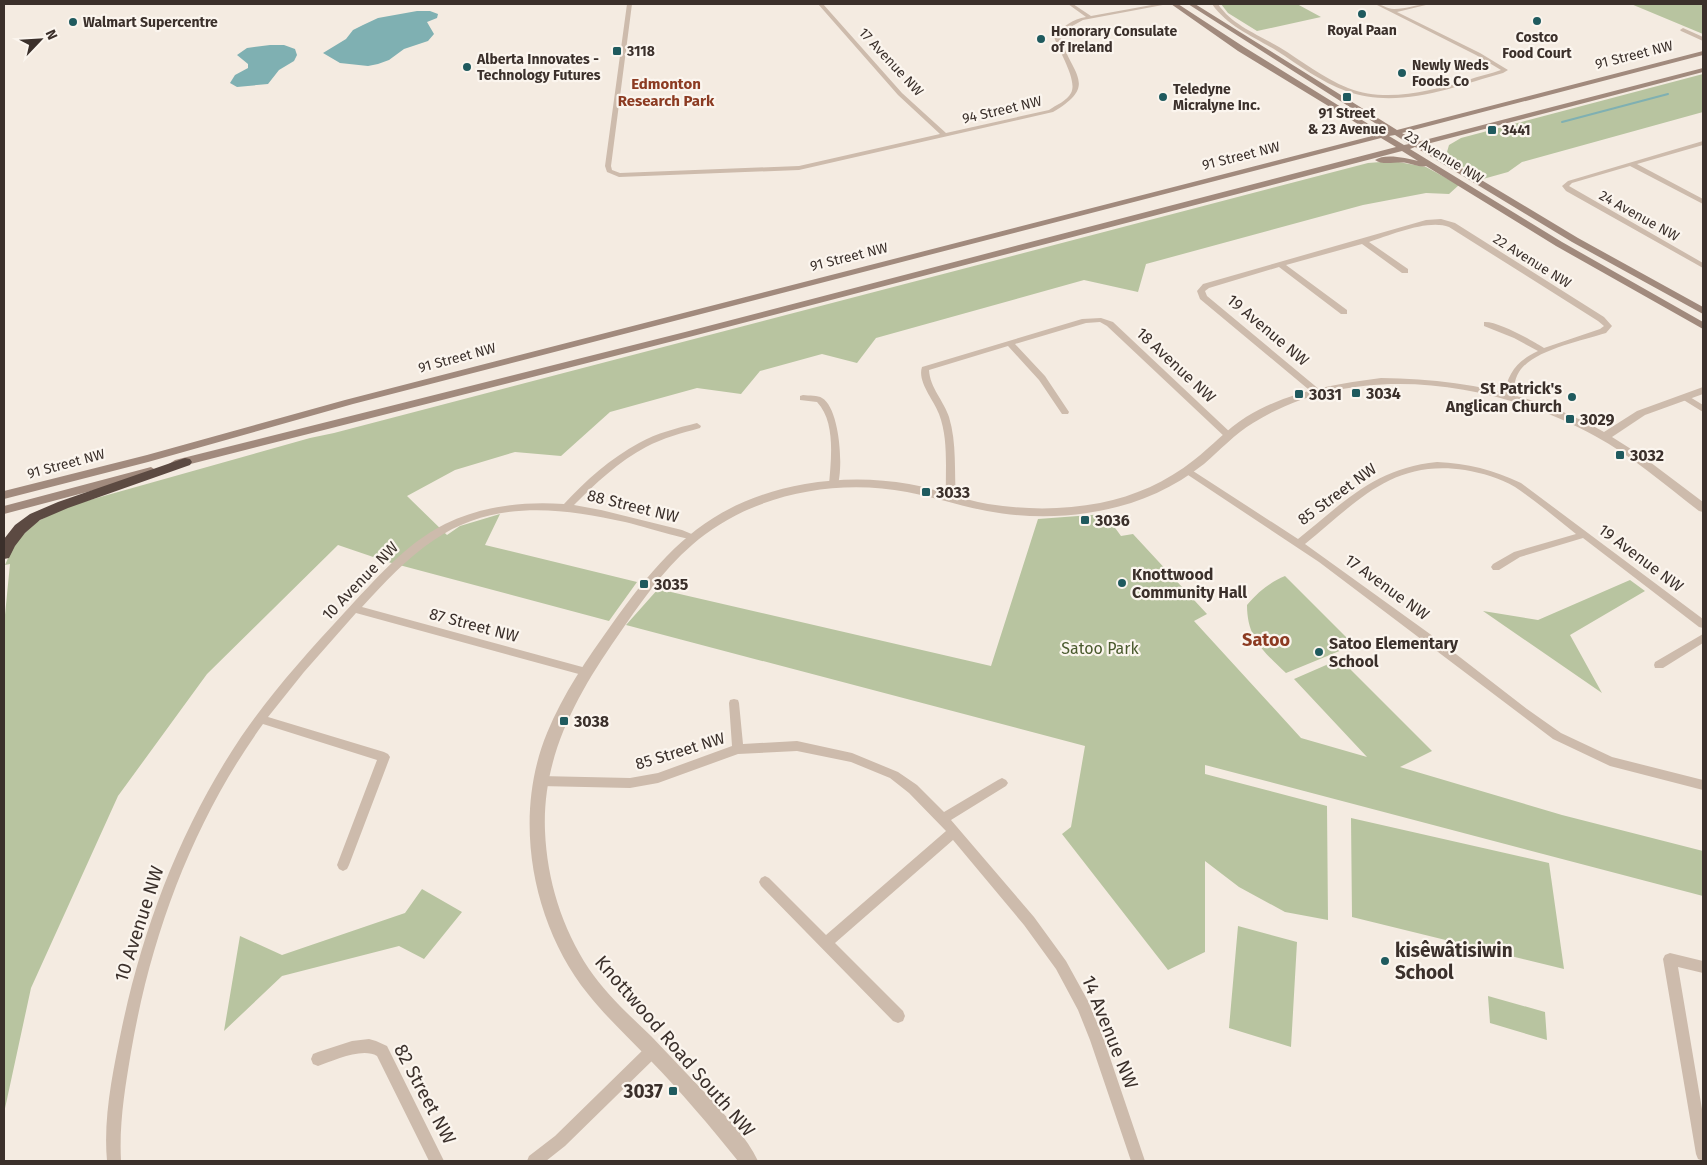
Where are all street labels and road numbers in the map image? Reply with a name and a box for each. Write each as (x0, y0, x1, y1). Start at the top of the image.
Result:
street label: 17 Avenue NW (855, 24, 927, 100)
street label: 91 Street NW (1593, 37, 1675, 73)
street label: 94 Street NW (961, 92, 1044, 127)
street label: 23 Avenue NW (1402, 127, 1487, 187)
street label: 91 Street NW (1200, 138, 1282, 174)
street label: 24 Avenue NW (1596, 187, 1682, 245)
street label: 22 Avenue NW (1490, 230, 1575, 292)
street label: 91 Street NW (808, 239, 890, 275)
street label: 19 Avenue NW (1223, 290, 1313, 370)
street label: 18 Avenue NW (1132, 323, 1220, 407)
street label: 91 Street NW (416, 339, 498, 377)
street label: 91 Street NW (25, 445, 107, 483)
street label: 85 Street NW (1294, 459, 1380, 529)
street label: 88 Street NW (585, 485, 681, 527)
street label: 19 Avenue NW (1595, 520, 1687, 596)
street label: 10 Avenue NW (318, 538, 402, 624)
street label: 17 Avenue NW (1341, 550, 1433, 624)
street label: 87 Street NW (427, 604, 521, 646)
street label: 85 Street NW (633, 728, 727, 774)
street label: 10 Avenue NW (109, 863, 169, 985)
street label: Knottwood Road South NW (590, 951, 760, 1141)
street label: 14 Avenue NW (1077, 972, 1143, 1092)
street label: 82 Street NW (389, 1040, 461, 1148)

